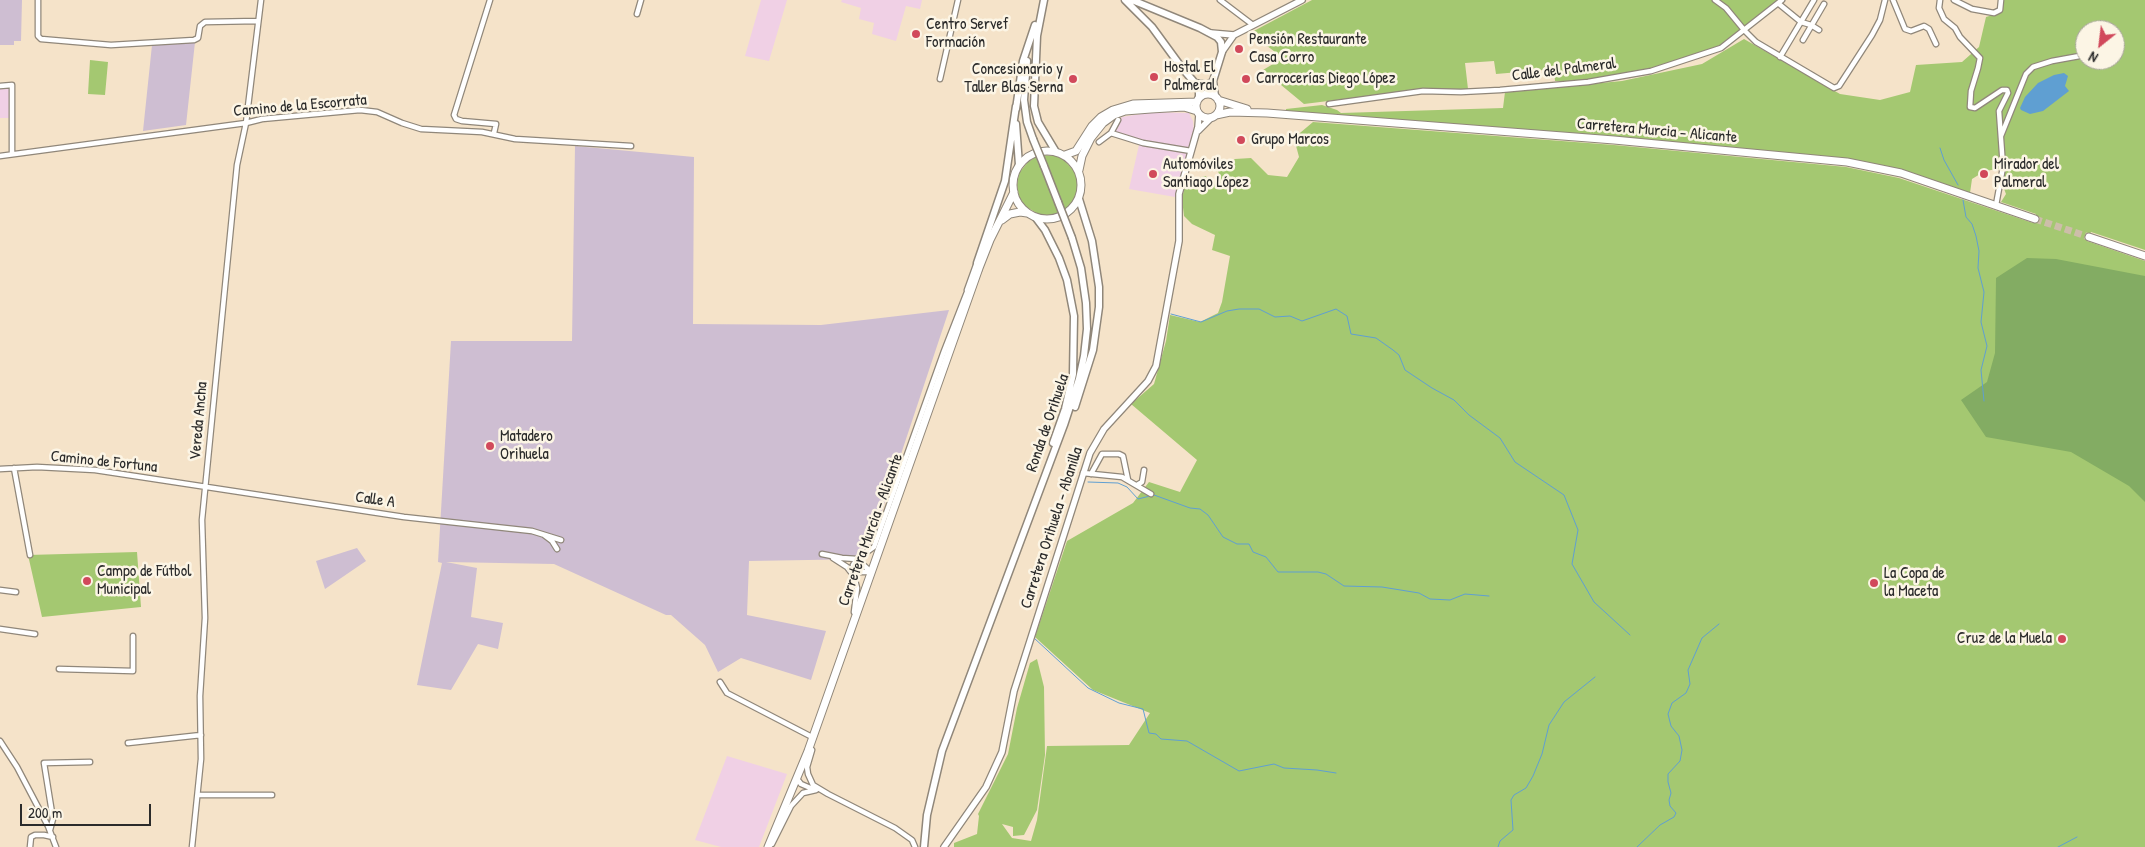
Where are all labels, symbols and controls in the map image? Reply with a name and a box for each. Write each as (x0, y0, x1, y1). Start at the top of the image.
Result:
place label: Centro Servef Formación (926, 15, 1009, 53)
north arrow (2075, 20, 2125, 70)
marker: Centro Servef Formación (910, 28, 922, 40)
place label: Pensión Restaurante Casa Corro (1249, 30, 1367, 68)
marker: Pensión Restaurante Casa Corro (1233, 43, 1245, 55)
text: N (2085, 48, 2101, 68)
street label: Calle del Palmeral (1511, 54, 1617, 86)
place label: Hostal El Palmeral (1164, 58, 1216, 96)
place label: Concesionario y Taller Blas Serna (964, 60, 1063, 98)
place label: Carrocerías Diego López (1256, 69, 1396, 89)
marker: Hostal El Palmeral (1148, 71, 1160, 83)
marker: Concesionario y Taller Blas Serna (1067, 73, 1079, 85)
marker: Carrocerías Diego López (1240, 73, 1252, 85)
street label: Camino de la Escorrata (233, 91, 367, 121)
street label: Carretera Murcia - Alicante (1576, 114, 1738, 148)
place label: Grupo Marcos (1251, 130, 1329, 150)
marker: Grupo Marcos (1235, 134, 1247, 146)
place label: Automóviles Santiago López (1163, 155, 1249, 193)
place label: Mirador del Palmeral (1994, 155, 2059, 193)
marker: Automóviles Santiago López (1147, 168, 1159, 180)
marker: Mirador del Palmeral (1978, 168, 1990, 180)
street label: Ronda de Orihuela (1022, 372, 1074, 474)
street label: Vereda Ancha (186, 381, 212, 461)
place label: Matadero Orihuela (500, 427, 553, 465)
marker: Matadero Orihuela (484, 440, 496, 452)
street label: Carretera Orihuela - Abanilla (1017, 445, 1087, 611)
street label: Camino de Fortuna (50, 447, 158, 477)
street label: Carretera Murcia - Alicante (834, 451, 908, 609)
street label: Calle A (354, 488, 396, 512)
place label: Campo de Fútbol Municipal (97, 562, 191, 600)
place label: La Copa de la Maceta (1884, 564, 1945, 602)
marker: Campo de Fútbol Municipal (81, 575, 93, 587)
marker: La Copa de la Maceta (1868, 577, 1880, 589)
place label: Cruz de la Muela (1957, 629, 2052, 649)
marker: Cruz de la Muela (2056, 633, 2068, 645)
scale bar (22, 794, 154, 826)
text: 200 m (28, 802, 62, 823)

